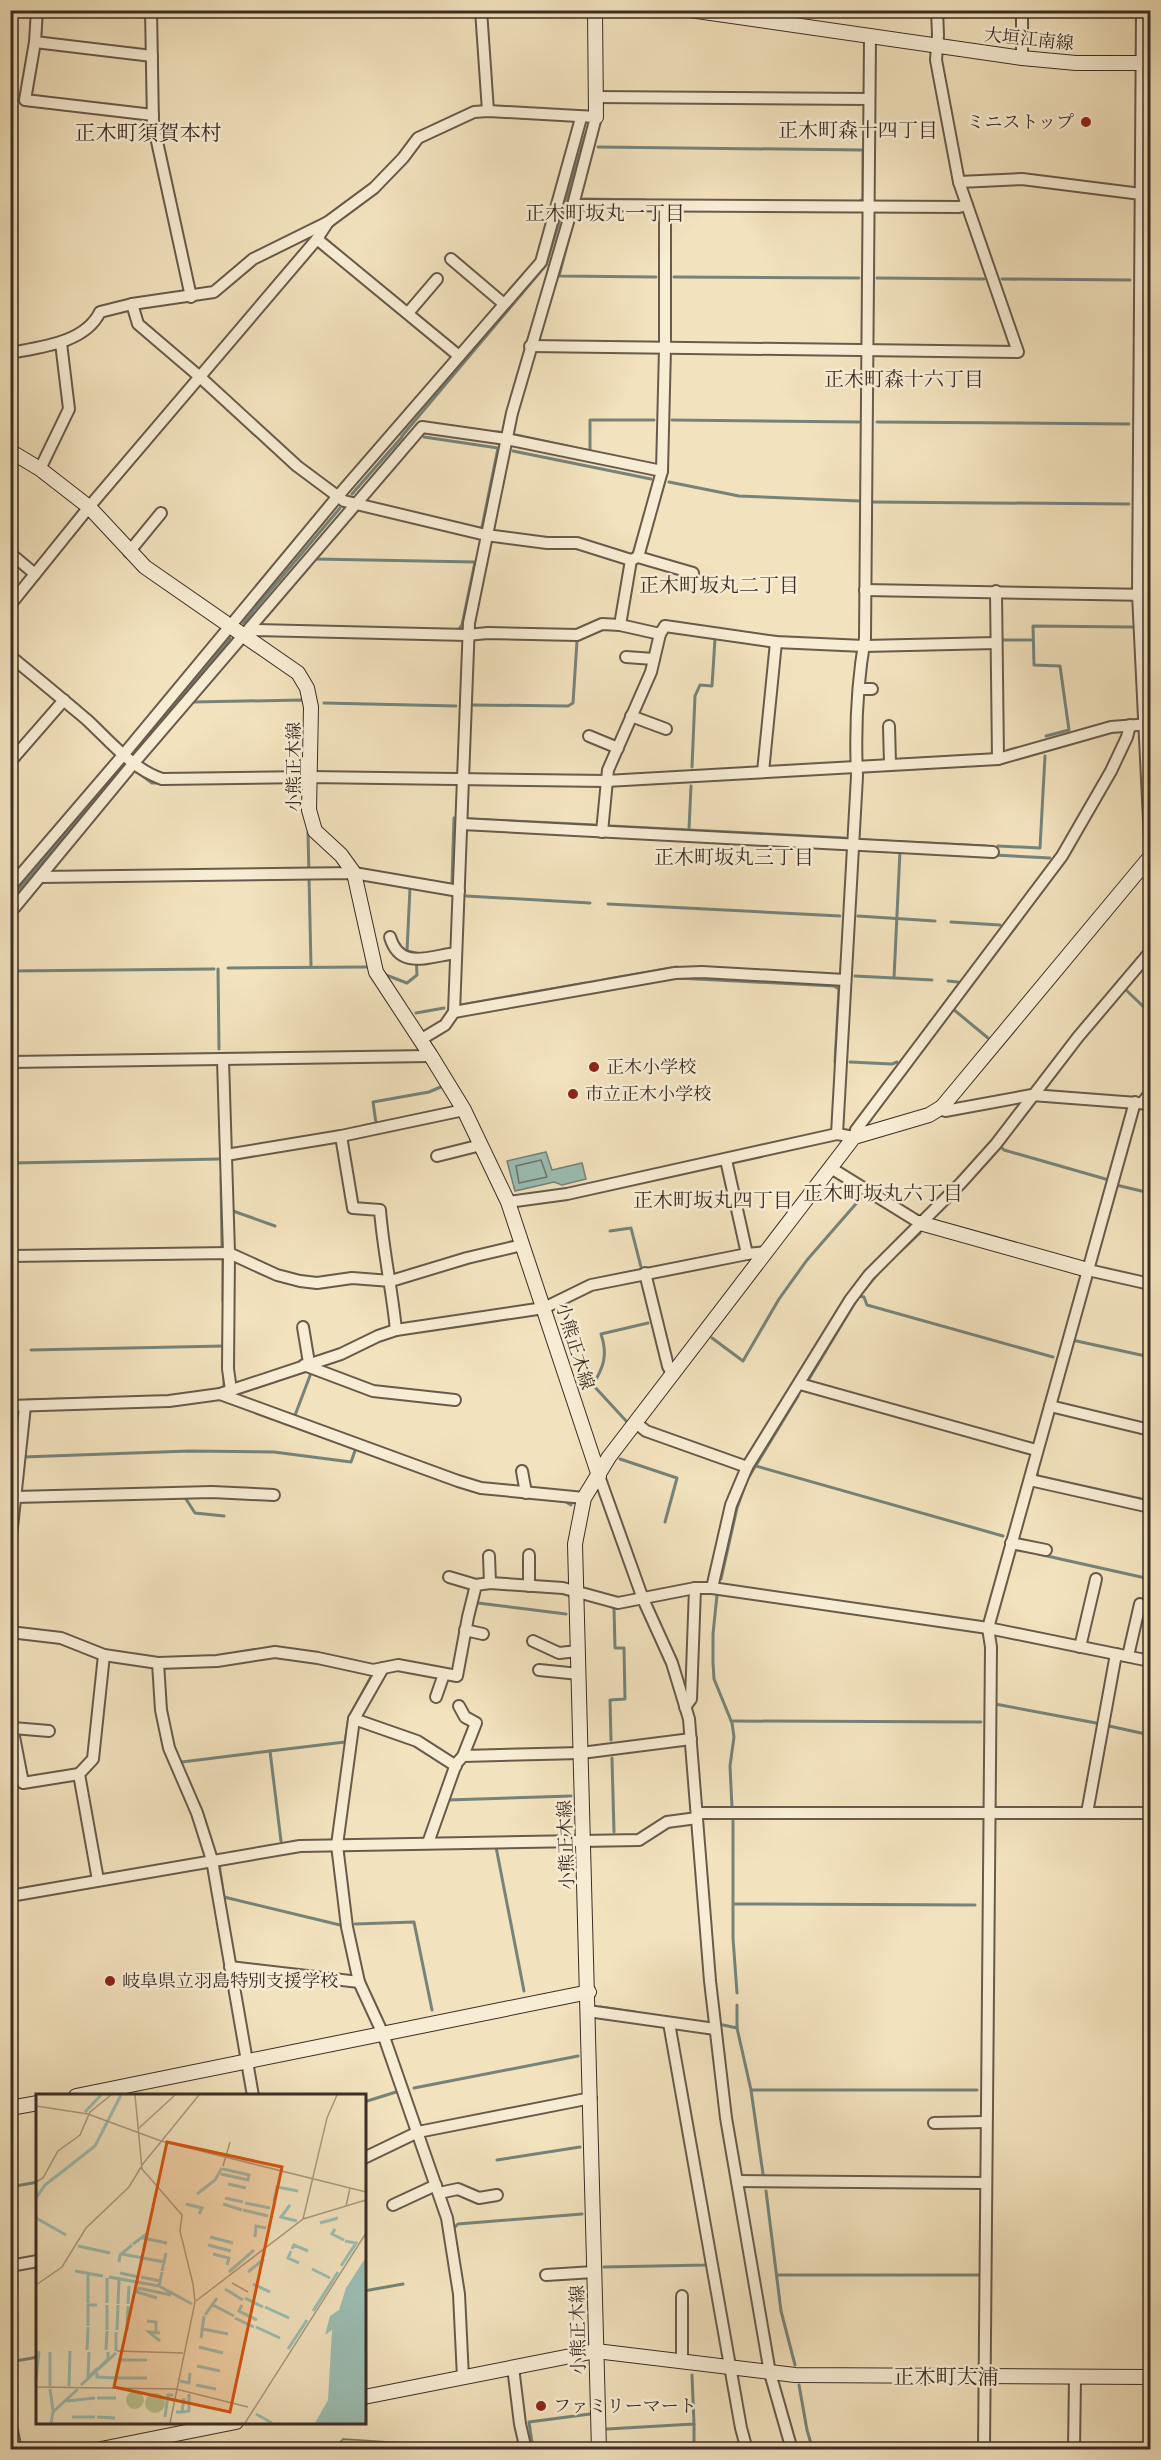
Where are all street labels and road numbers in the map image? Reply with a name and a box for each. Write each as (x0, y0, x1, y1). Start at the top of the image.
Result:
street label: 大垣江南線 (983, 23, 1075, 59)
street label: 小熊正木線 (283, 722, 309, 812)
street label: 小熊正木線 (547, 1300, 599, 1393)
street label: 小熊正木線 (553, 1800, 583, 1890)
street label: 小熊正木線 (566, 2285, 594, 2375)

